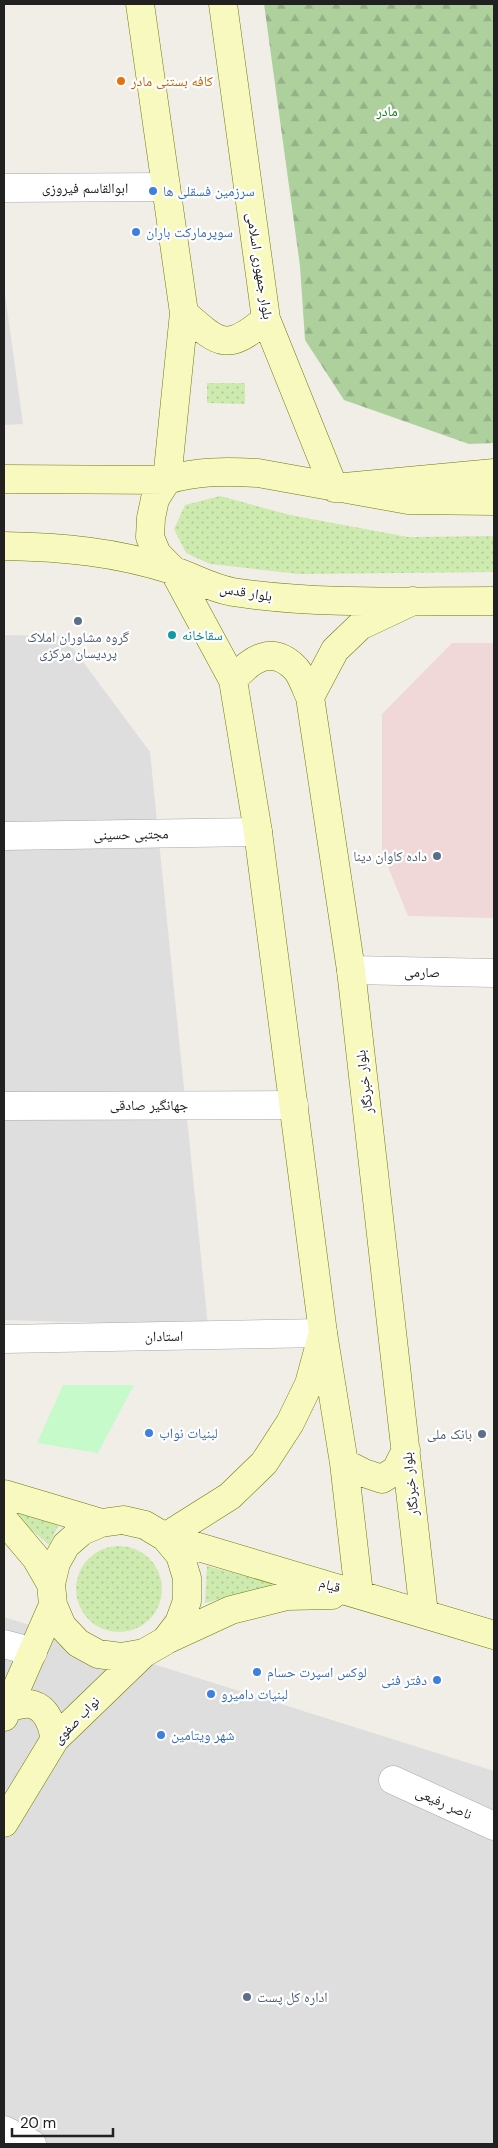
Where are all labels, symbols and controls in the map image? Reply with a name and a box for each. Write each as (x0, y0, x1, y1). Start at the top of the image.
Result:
place label: کافه بستنی مادر (130, 72, 213, 90)
marker: کافه بستنی مادر (115, 75, 127, 87)
park label: مادر (375, 102, 398, 120)
street label: ابوالقاسم فیروزی (42, 179, 128, 198)
place label: سرزمین فسقلی ها (163, 182, 255, 200)
marker: سرزمین فسقلی ها (147, 185, 159, 197)
street label: بلوار جمهوری اسلامی (243, 211, 277, 321)
place label: سوپرمارکت باران (146, 223, 233, 241)
marker: سوپرمارکت باران (130, 226, 142, 238)
street label: بلوار قدس (218, 579, 274, 605)
marker: گروه مشاوران املاک پردیسان مرکزی (72, 615, 84, 627)
place label: سقاخانه (182, 626, 223, 644)
place label: گروه مشاوران املاک پردیسان مرکزی (27, 628, 129, 662)
marker: سقاخانه (166, 629, 178, 641)
street label: مجتبی حسینی (93, 824, 169, 844)
place label: داده کاوان دینا (353, 847, 427, 865)
marker: داده کاوان دینا (431, 850, 443, 862)
street label: صارمی (404, 963, 440, 981)
street label: بلوار خبرنگار (351, 1049, 377, 1116)
street label: جهانگیر صادقی (110, 1096, 188, 1114)
street label: استادان (145, 1327, 183, 1345)
place label: لبنیات نواب (159, 1424, 218, 1442)
place label: بانک ملی (427, 1425, 472, 1443)
marker: لبنیات نواب (143, 1427, 155, 1439)
marker: بانک ملی (476, 1428, 488, 1440)
street label: بلوار خبرنگار (398, 1451, 422, 1518)
street label: قیام (317, 1573, 343, 1598)
place label: لوکس اسپرت حسام (267, 1663, 367, 1682)
marker: لوکس اسپرت حسام (251, 1666, 263, 1678)
place label: دفتر فنی (381, 1671, 427, 1689)
marker: دفتر فنی (431, 1674, 443, 1686)
place label: لبنیات دامیرو (221, 1685, 288, 1703)
marker: لبنیات دامیرو (205, 1688, 217, 1700)
street label: نواب صفوی (49, 1692, 103, 1748)
place label: شهر ویتامین (171, 1726, 234, 1744)
marker: شهر ویتامین (155, 1729, 167, 1741)
street label: ناصر رفیعی (413, 1783, 475, 1823)
place label: اداره کل پست (257, 1988, 328, 2006)
marker: اداره کل پست (241, 1991, 253, 2003)
scale bar (12, 2106, 114, 2138)
text: 20 m (20, 2113, 56, 2133)

